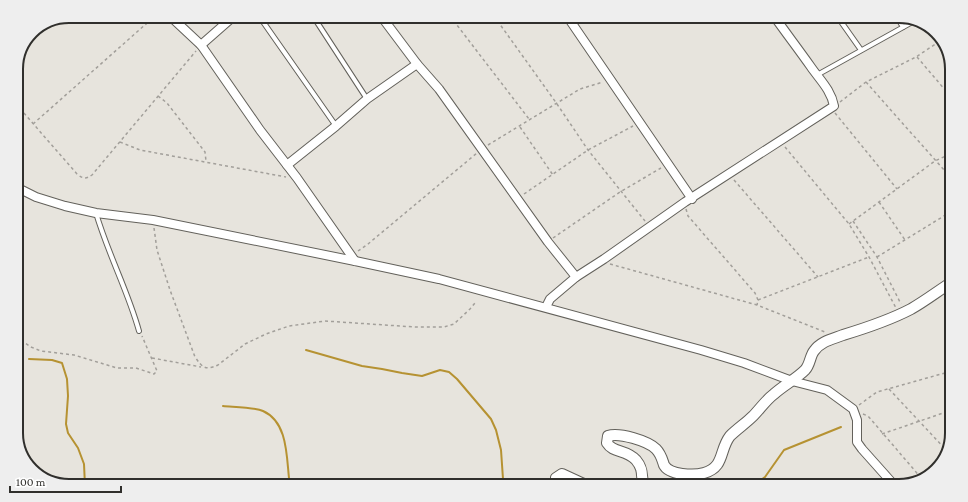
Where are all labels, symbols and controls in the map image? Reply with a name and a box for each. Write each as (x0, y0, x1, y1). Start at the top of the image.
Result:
scale bar (10, 468, 121, 494)
text: 100 m (16, 475, 46, 489)

